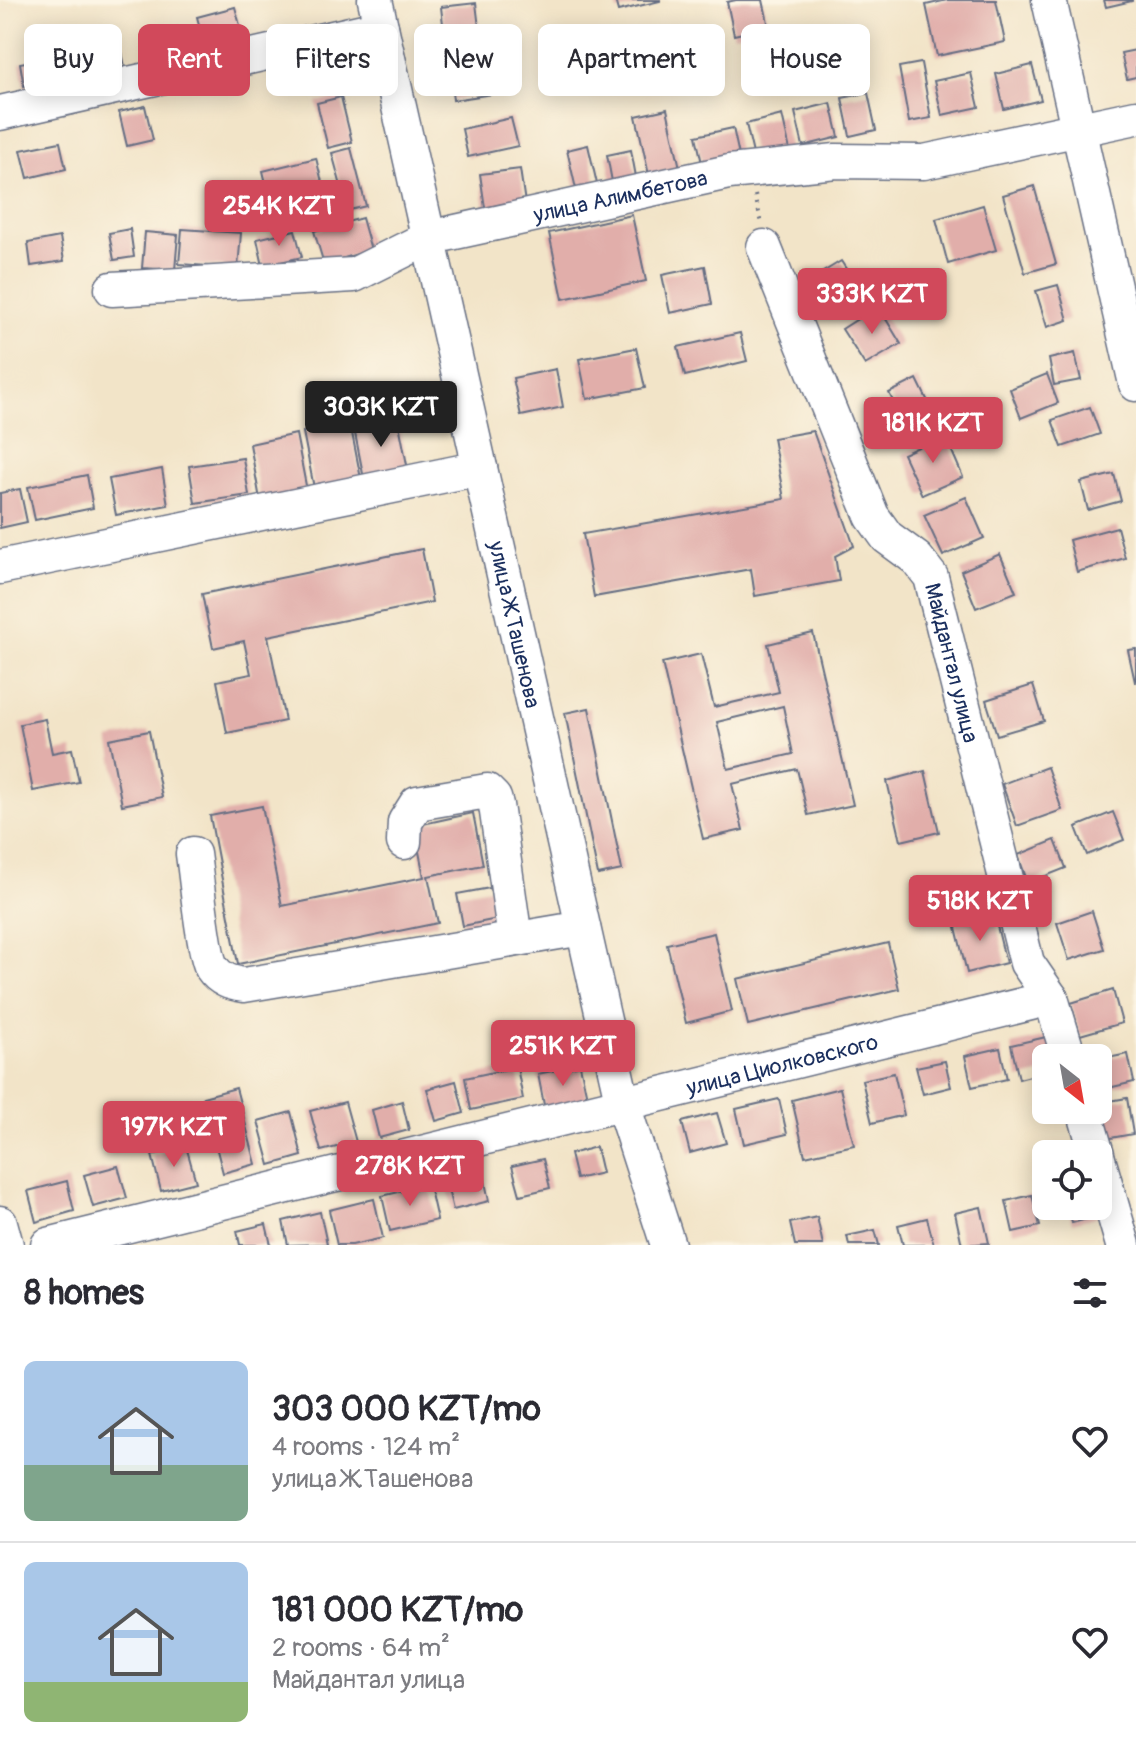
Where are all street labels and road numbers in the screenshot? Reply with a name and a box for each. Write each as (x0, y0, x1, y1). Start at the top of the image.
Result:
street label: улица Алимбетова (530, 164, 710, 230)
street label: улица Ж.Ташенова (482, 538, 546, 711)
street label: Майдантал улица (918, 580, 985, 746)
street label: улица Циолковского (683, 1028, 881, 1102)

